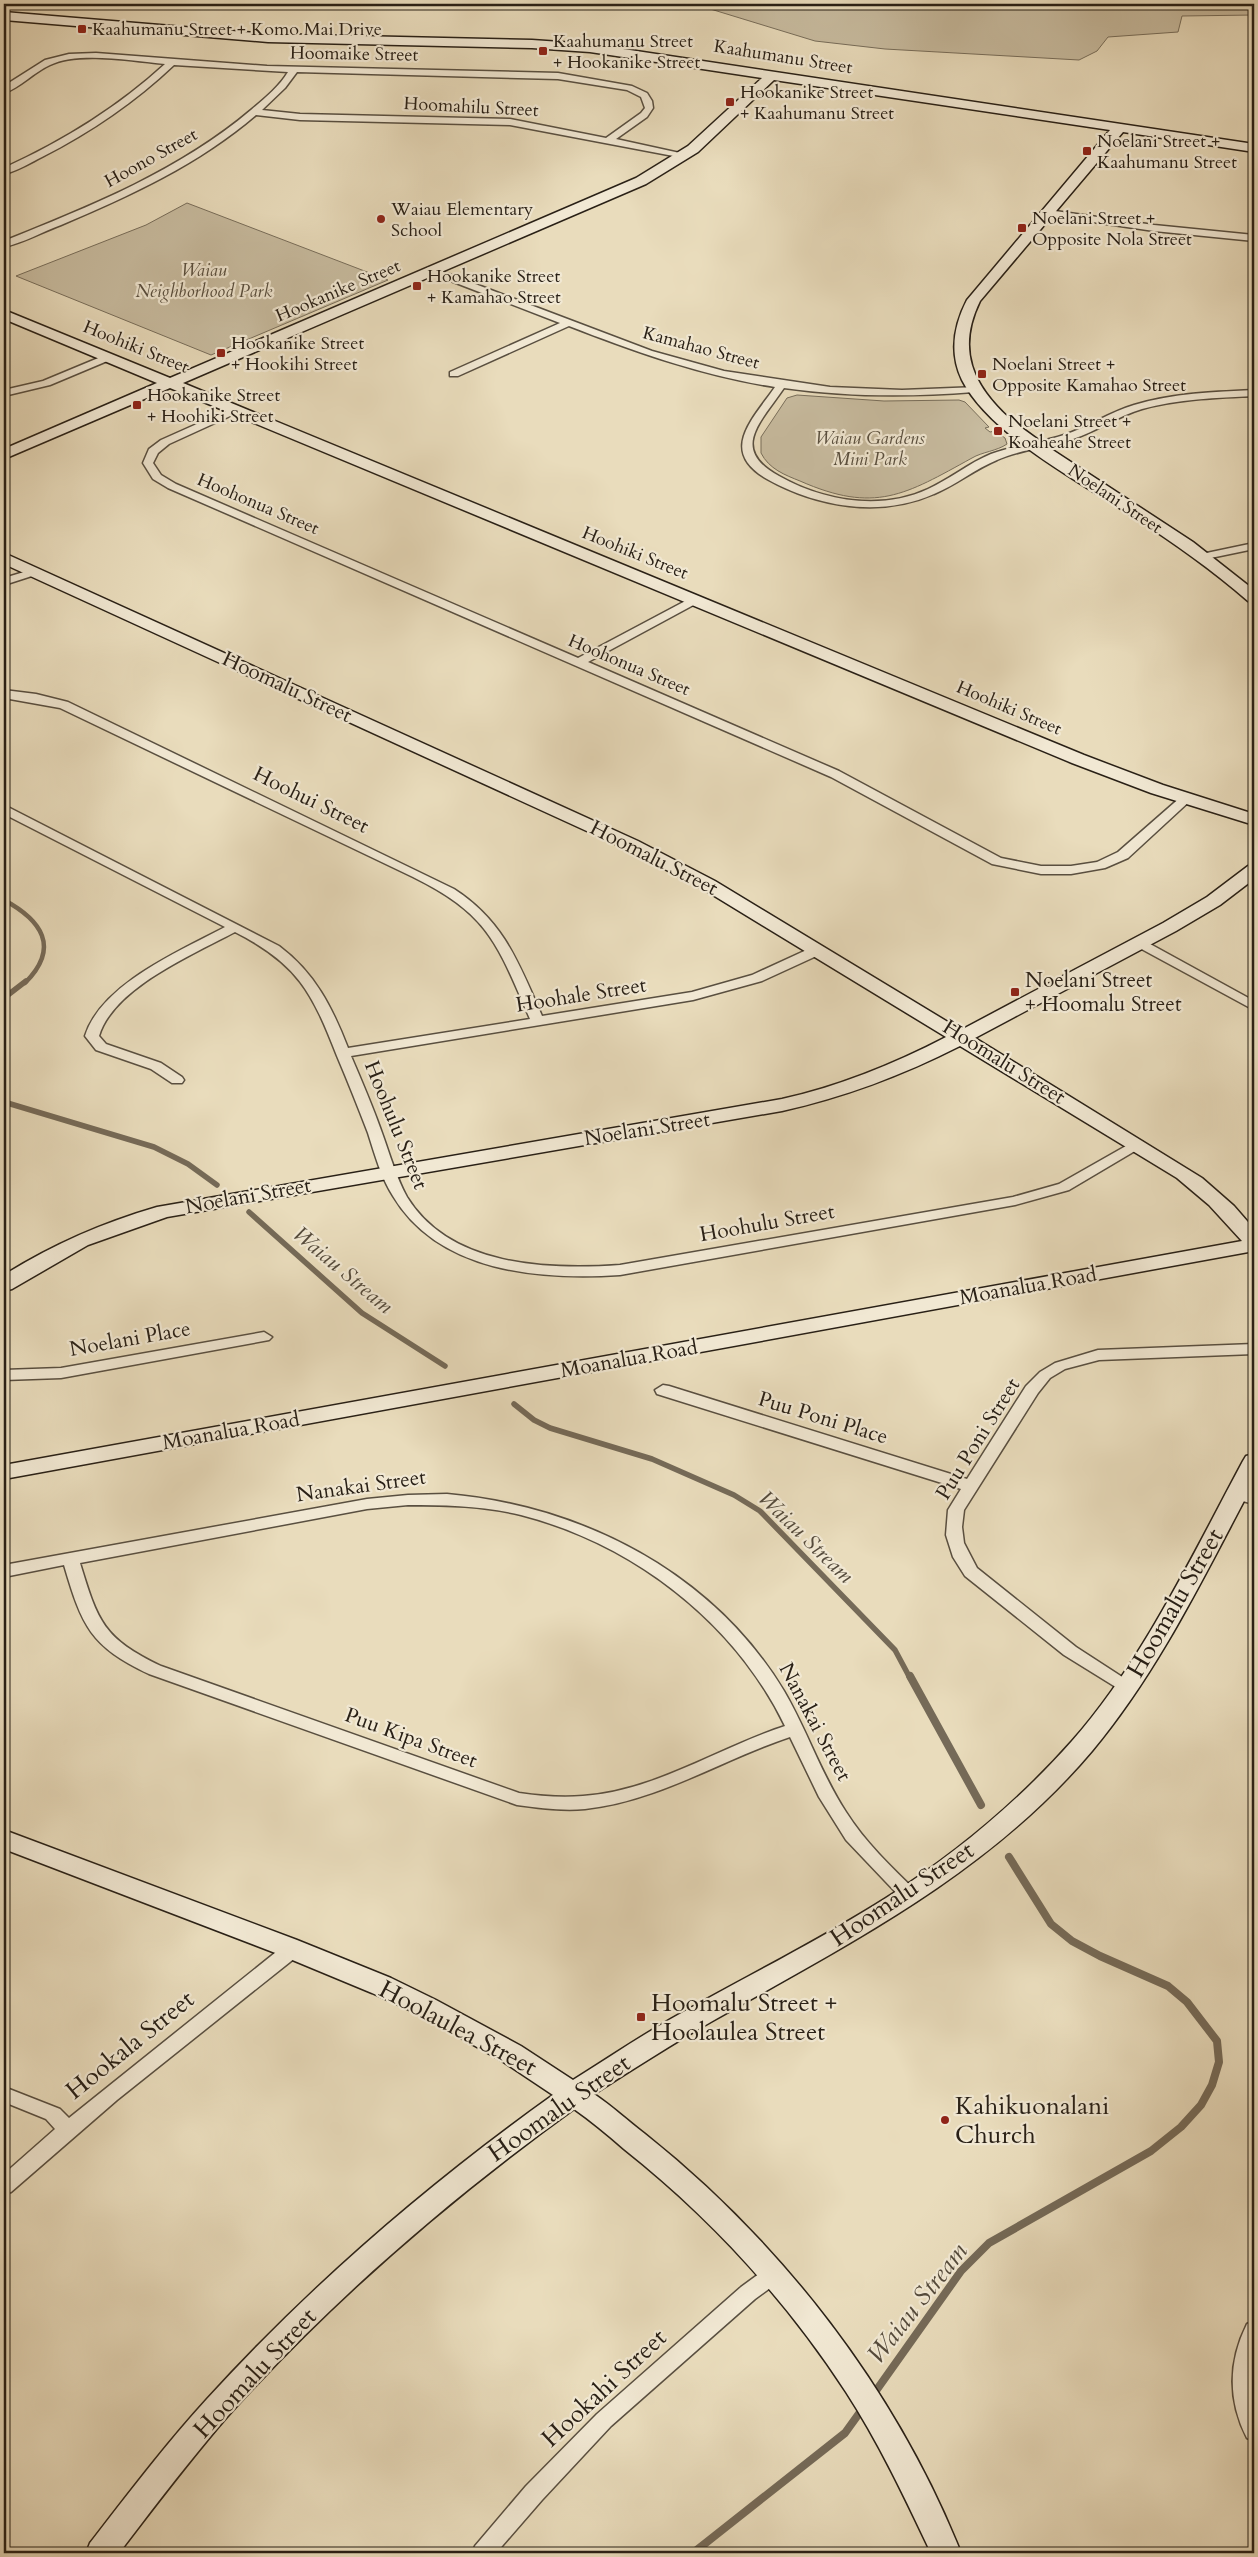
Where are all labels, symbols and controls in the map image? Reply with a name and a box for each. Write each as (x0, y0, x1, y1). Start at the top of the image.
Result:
place label: Kaahumanu Street + Komo Mai Drive (92, 17, 382, 42)
marker: Kaahumanu Street + Komo Mai Drive (76, 23, 88, 35)
place label: Kaahumanu Street + Hookanike Street (553, 29, 701, 75)
street label: Kaahumanu Street (712, 34, 854, 80)
street label: Hoomaike Street (290, 40, 419, 68)
marker: Kaahumanu Street + Hookanike Street (537, 45, 549, 57)
place label: Hookanike Street + Kaahumanu Street (740, 80, 894, 126)
street label: Hoomahilu Street (403, 91, 539, 123)
marker: Hookanike Street + Kaahumanu Street (724, 96, 736, 108)
street label: Hoono Street (100, 122, 202, 194)
place label: Noelani Street + Kaahumanu Street (1097, 129, 1237, 175)
marker: Noelani Street + Kaahumanu Street (1081, 145, 1093, 157)
place label: Waiau Elementary School (390, 197, 534, 243)
place label: Noelani Street + Opposite Nola Street (1032, 206, 1192, 252)
marker: Waiau Elementary School (375, 213, 387, 225)
marker: Noelani Street + Opposite Nola Street (1016, 222, 1028, 234)
street label: Hookanike Street (272, 253, 404, 329)
park label: Waiau Neighborhood Park (136, 258, 272, 304)
place label: Hookanike Street + Kamahao Street (427, 264, 561, 310)
marker: Hookanike Street + Kamahao Street (411, 280, 423, 292)
street label: Hoohiki Street (79, 314, 193, 380)
street label: Kamahao Street (640, 320, 762, 376)
place label: Hookanike Street + Hookihi Street (231, 331, 364, 377)
marker: Hookanike Street + Hookihi Street (215, 347, 227, 359)
place label: Noelani Street + Opposite Kamahao Street (992, 352, 1186, 398)
marker: Noelani Street + Opposite Kamahao Street (976, 368, 988, 380)
place label: Hookanike Street + Hoohiki Street (147, 383, 280, 429)
marker: Hookanike Street + Hoohiki Street (131, 399, 143, 411)
place label: Noelani Street + Koaheahe Street (1008, 409, 1131, 455)
marker: Noelani Street + Koaheahe Street (992, 425, 1004, 437)
park label: Waiau Gardens Mini Park (815, 426, 925, 472)
street label: Noelani Street (1063, 458, 1167, 540)
street label: Hoohonua Street (193, 467, 323, 541)
street label: Hoohiki Street (578, 520, 692, 586)
street label: Hoohonua Street (564, 628, 694, 702)
street label: Hoomalu Street (217, 644, 357, 730)
street label: Hoohiki Street (952, 675, 1066, 742)
street label: Hoohui Street (248, 759, 374, 841)
street label: Hoomalu Street (585, 813, 723, 903)
place label: Noelani Street + Hoomalu Street (1025, 966, 1182, 1019)
street label: Hoohale Street (514, 970, 649, 1020)
marker: Noelani Street + Hoomalu Street (1009, 986, 1021, 998)
street label: Hoomalu Street (937, 1013, 1071, 1112)
street label: Hoohulu Street (357, 1056, 435, 1194)
street label: Noelani Street (582, 1105, 712, 1153)
street label: Noelani Street (183, 1171, 314, 1221)
street label: Hoohulu Street (697, 1197, 837, 1249)
water label: Waiau Stream (286, 1219, 400, 1321)
street label: Moanalua Road (957, 1260, 1099, 1312)
street label: Noelani Place (67, 1314, 193, 1364)
street label: Moanalua Road (558, 1333, 700, 1385)
street label: Puu Poni Street (929, 1372, 1027, 1506)
street label: Puu Poni Place (755, 1384, 891, 1452)
street label: Moanalua Road (160, 1405, 302, 1457)
street label: Nanakai Street (294, 1463, 428, 1509)
water label: Waiau Stream (751, 1484, 861, 1591)
street label: Hoomalu Street (1119, 1522, 1231, 1684)
street label: Nanakai Street (772, 1658, 859, 1787)
street label: Puu Kipa Street (341, 1701, 482, 1776)
street label: Hoomalu Street (823, 1833, 981, 1955)
street label: Hoolaulea Street (373, 1972, 543, 2084)
street label: Hookala Street (59, 1983, 201, 2107)
place label: Hoomalu Street + Hoolaulea Street (651, 1986, 837, 2049)
marker: Hoomalu Street + Hoolaulea Street (635, 2011, 647, 2023)
street label: Hoomalu Street (481, 2046, 637, 2170)
place label: Kahikuonalani Church (955, 2089, 1109, 2152)
marker: Kahikuonalani Church (939, 2114, 951, 2126)
water label: Waiau Stream (859, 2235, 976, 2371)
street label: Hoomalu Street (186, 2300, 324, 2446)
street label: Hookahi Street (534, 2321, 674, 2455)

